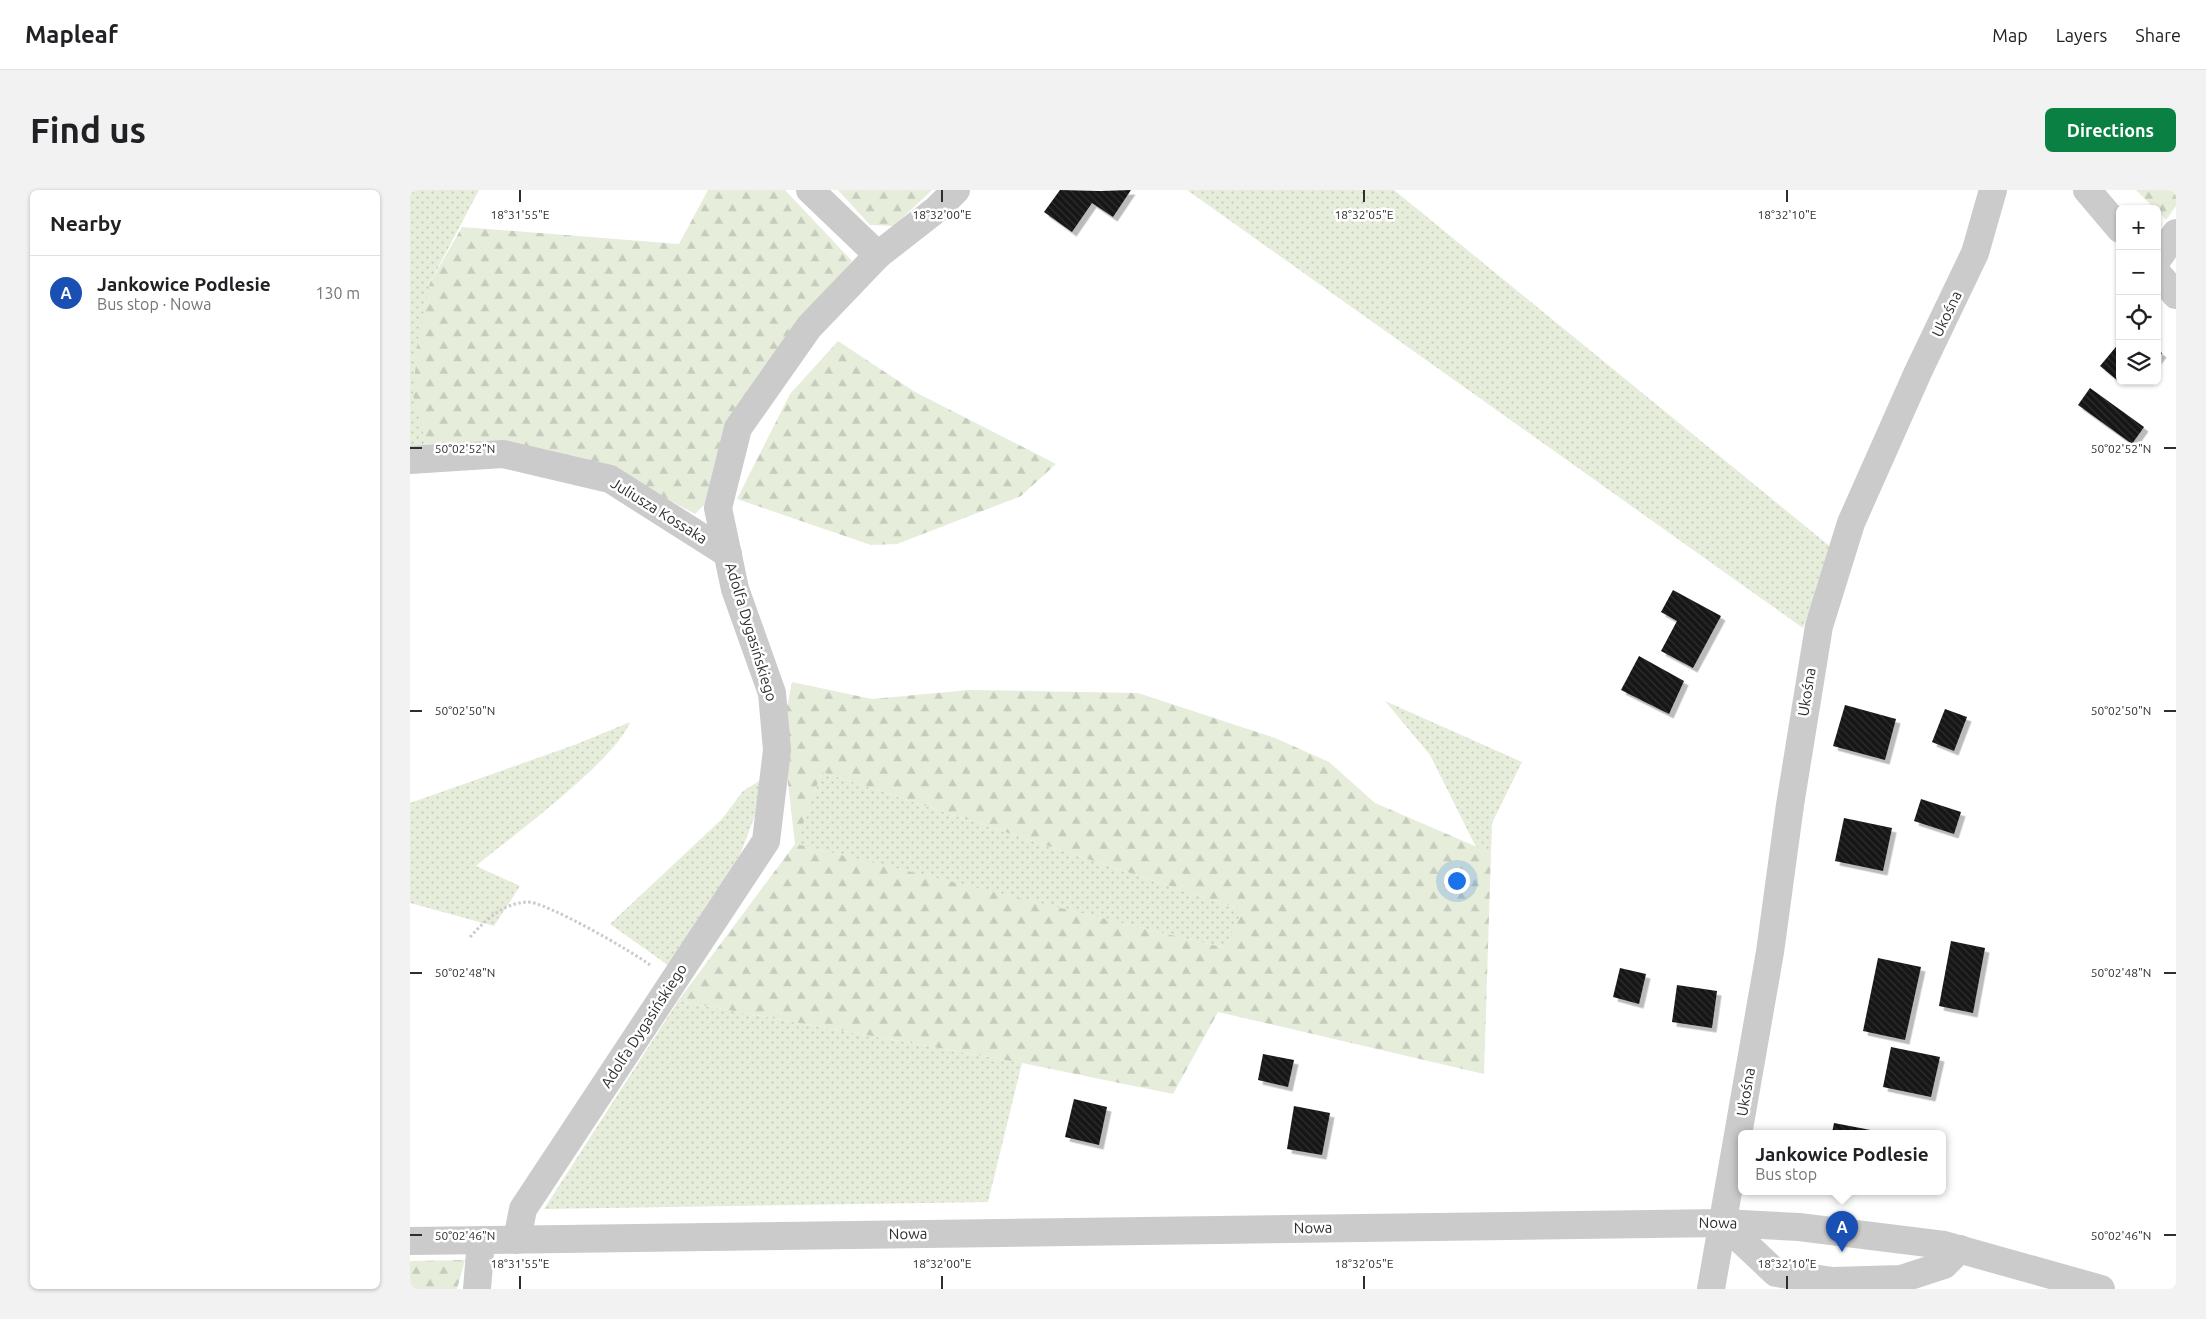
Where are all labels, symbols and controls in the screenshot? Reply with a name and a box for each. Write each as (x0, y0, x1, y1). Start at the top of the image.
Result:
text: Mapleaf (25, 21, 118, 48)
text: Map (1992, 25, 2028, 45)
text: Layers (2056, 25, 2107, 45)
text: Share (2135, 25, 2181, 45)
button: Directions (2045, 108, 2176, 152)
text: Find us (30, 110, 146, 150)
map controls (2116, 205, 2161, 385)
button: + (2116, 205, 2161, 250)
text: 18°31'55"E (491, 208, 550, 221)
text: 18°32'00"E (913, 208, 972, 221)
text: 18°32'05"E (1335, 208, 1394, 221)
text: 18°32'10"E (1758, 208, 1817, 221)
text: Nearby (50, 211, 121, 235)
button: − (2116, 250, 2161, 295)
text: Jankowice Podlesie (97, 273, 271, 295)
text: A (60, 284, 72, 302)
text: 130 m (315, 284, 360, 302)
street label: Ukośna (1928, 288, 1965, 340)
text: Bus stop · Nowa (97, 295, 211, 313)
button: locate (2116, 295, 2161, 340)
button: layers (2116, 340, 2161, 385)
text: 50°02'52"N (435, 442, 495, 455)
text: 50°02'52"N (2091, 442, 2151, 455)
street label: Juliusza Kossaka (608, 474, 711, 547)
street label: Adolfa Dygasińskiego (722, 560, 781, 703)
street label: Ukośna (1794, 666, 1819, 717)
text: 50°02'50"N (435, 704, 495, 717)
text: 50°02'50"N (2091, 704, 2151, 717)
your location (1444, 868, 1470, 894)
street label: Adolfa Dygasińskiego (597, 961, 690, 1091)
text: 50°02'48"N (435, 966, 495, 979)
text: 50°02'48"N (2091, 966, 2151, 979)
street label: Ukośna (1733, 1066, 1758, 1118)
popup (1738, 1130, 1946, 1195)
text: Jankowice Podlesie (1755, 1143, 1929, 1165)
text: Bus stop (1755, 1165, 1817, 1183)
pin: A (1826, 1211, 1858, 1252)
street label: Nowa (1698, 1214, 1738, 1231)
street label: Nowa (1293, 1219, 1333, 1236)
street label: Nowa (888, 1225, 928, 1242)
text: 50°02'46"N (435, 1229, 495, 1242)
text: 50°02'46"N (2091, 1229, 2151, 1242)
text: 18°31'55"E (491, 1257, 550, 1270)
text: 18°32'00"E (913, 1257, 972, 1270)
text: 18°32'05"E (1335, 1257, 1394, 1270)
text: 18°32'10"E (1758, 1257, 1817, 1270)

